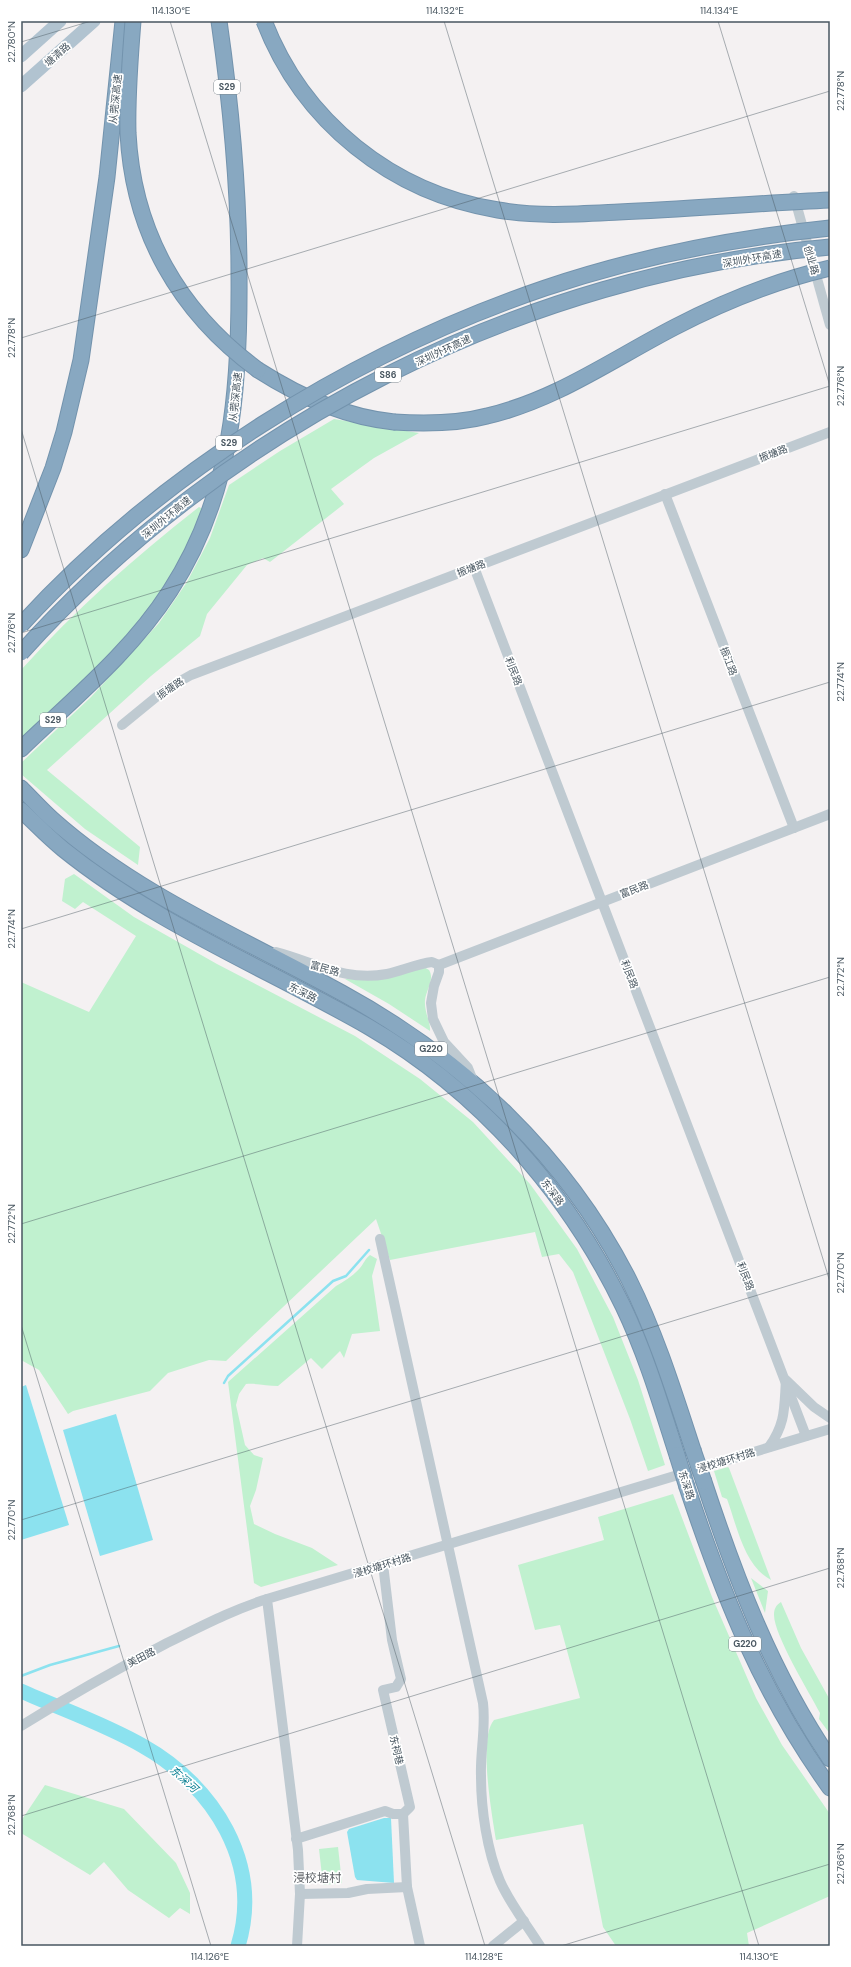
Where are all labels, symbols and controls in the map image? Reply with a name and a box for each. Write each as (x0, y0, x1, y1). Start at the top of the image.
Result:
text: 114.130°E (151, 4, 191, 17)
text: 114.132°E (426, 4, 464, 17)
text: 114.134°E (700, 4, 738, 17)
text: 22.780°N (5, 21, 18, 63)
street label: 塘清路 (42, 40, 73, 69)
text: 22.778°N (834, 71, 847, 111)
street label: 从莞深高速 (106, 74, 125, 125)
road number: S29 (214, 80, 240, 94)
street label: 创业路 (801, 244, 822, 276)
street label: 深圳外环高速 (721, 247, 783, 270)
text: 22.778°N (5, 318, 18, 358)
street label: 深圳外环高速 (413, 332, 473, 369)
text: 22.776°N (834, 366, 847, 406)
road number: S86 (375, 368, 401, 382)
street label: 从莞深高速 (226, 372, 245, 423)
road number: S29 (216, 436, 242, 450)
street label: 振塘路 (757, 442, 790, 465)
street label: 深圳外环高速 (139, 493, 194, 541)
street label: 振塘路 (455, 557, 488, 580)
text: 22.776°N (5, 613, 18, 653)
street label: 振江路 (717, 645, 740, 678)
street label: 利民路 (502, 655, 525, 688)
text: 22.774°N (834, 662, 847, 702)
street label: 振塘路 (154, 675, 186, 702)
road number: S29 (40, 713, 66, 727)
street label: 富民路 (618, 878, 651, 901)
text: 22.774°N (5, 909, 18, 949)
text: 22.772°N (834, 957, 847, 997)
street label: 富民路 (309, 958, 341, 979)
street label: 利民路 (618, 958, 641, 991)
street label: 东深路 (286, 980, 319, 1005)
road number: G220 (415, 1042, 447, 1056)
street label: 东深路 (538, 1176, 567, 1208)
text: 22.772°N (5, 1204, 18, 1244)
text: 22.770°N (834, 1252, 847, 1293)
street label: 利民路 (734, 1260, 757, 1293)
street label: 浸校塘环村路 (696, 1445, 757, 1475)
street label: 东深路 (676, 1469, 697, 1501)
text: 22.770°N (5, 1499, 18, 1540)
text: 22.768°N (834, 1547, 847, 1588)
street label: 浸校塘环村路 (352, 1550, 413, 1580)
road number: G220 (729, 1637, 761, 1651)
street label: 美田路 (125, 1645, 158, 1670)
street label: 东祠巷 (387, 1734, 406, 1766)
water label: 东深河 (167, 1763, 202, 1797)
text: 22.768°N (5, 1794, 18, 1835)
text: 22.766°N (834, 1843, 847, 1885)
district label: 浸校塘村 (293, 1870, 342, 1886)
text: 114.126°E (191, 1950, 229, 1963)
text: 114.128°E (465, 1950, 503, 1963)
text: 114.130°E (739, 1950, 779, 1963)

